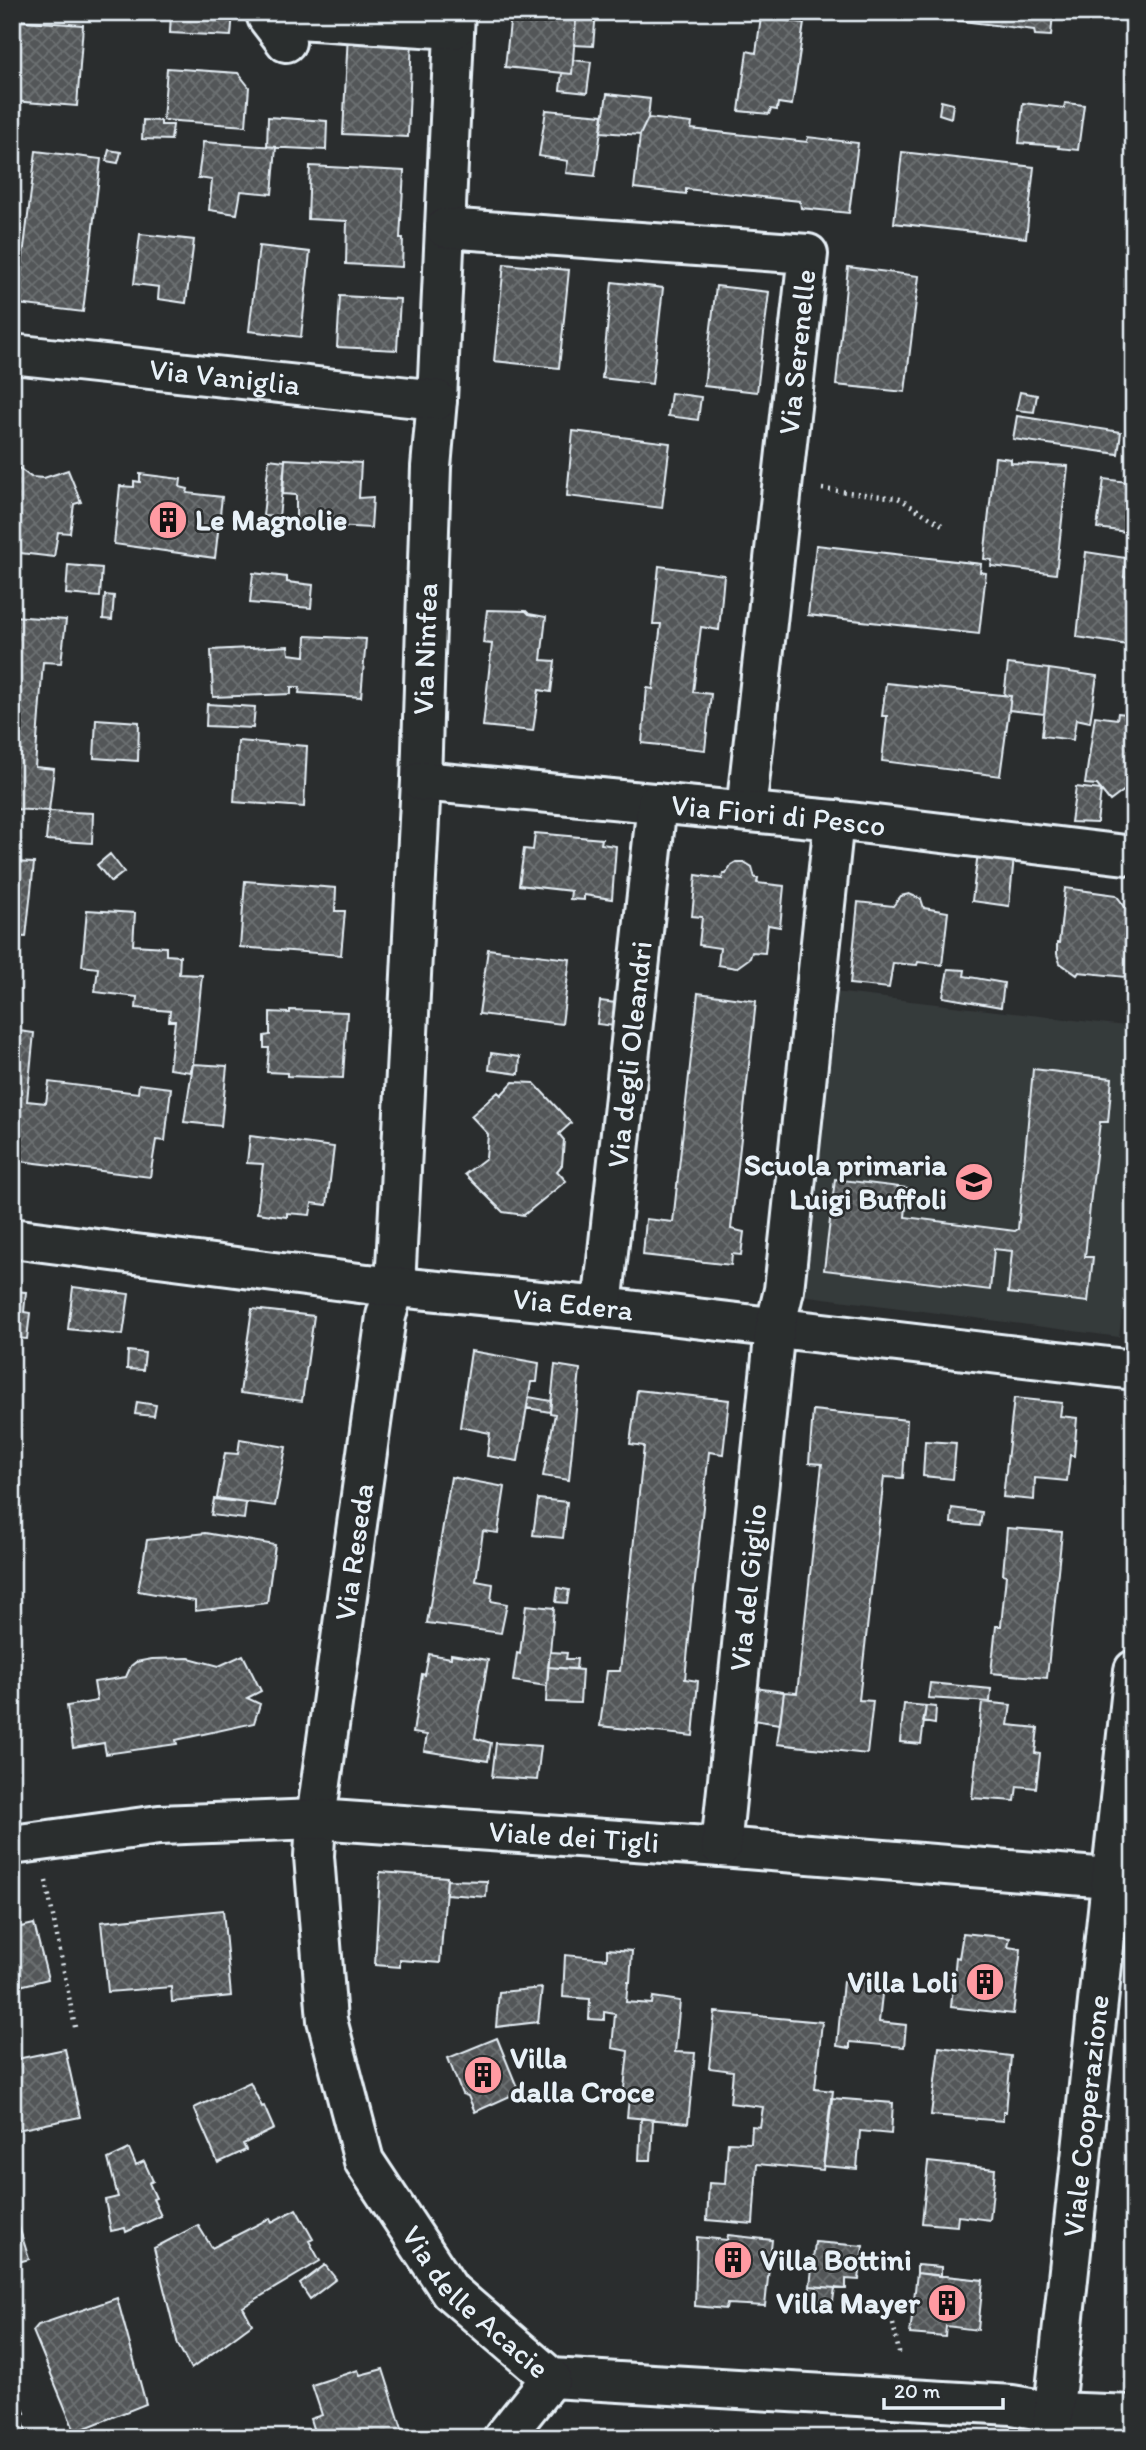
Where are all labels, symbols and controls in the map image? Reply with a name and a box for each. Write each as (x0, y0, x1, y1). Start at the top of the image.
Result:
street label: Via Serenelle (769, 267, 824, 436)
street label: Via Vaniglia (147, 350, 303, 403)
building icon: Le Magnolie (147, 499, 189, 541)
place label: Le Magnolie (195, 501, 347, 538)
street label: Via Ninfea (404, 582, 445, 716)
street label: Via Fiori di Pesco (669, 786, 888, 844)
street label: Via degli Oleandri (598, 939, 660, 1170)
place label: Scuola primaria Luigi Buffoli (744, 1146, 947, 1217)
school or university icon: Scuola primaria Luigi Buffoli (953, 1161, 995, 1203)
street label: Via Edera (511, 1279, 636, 1329)
street label: Via Reseda (326, 1481, 381, 1623)
street label: Via del Giglio (720, 1502, 775, 1673)
street label: Viale dei Tigli (488, 1812, 660, 1861)
building icon: Villa Loli (964, 1961, 1006, 2003)
place label: Villa Loli (848, 1963, 958, 2000)
street label: Viale Cooperazione (1054, 1993, 1117, 2239)
place label: Villa dalla Croce (510, 2039, 655, 2110)
building icon: Villa dalla Croce (462, 2054, 504, 2096)
street label: Via delle Acacie (394, 2218, 557, 2386)
building icon: Villa Bottini (712, 2239, 754, 2281)
place label: Villa Bottini (760, 2241, 912, 2278)
building icon: Villa Mayer (926, 2282, 968, 2324)
place label: Villa Mayer (776, 2284, 921, 2321)
scale bar (884, 2366, 1002, 2410)
text: 20 m (894, 2378, 941, 2403)

